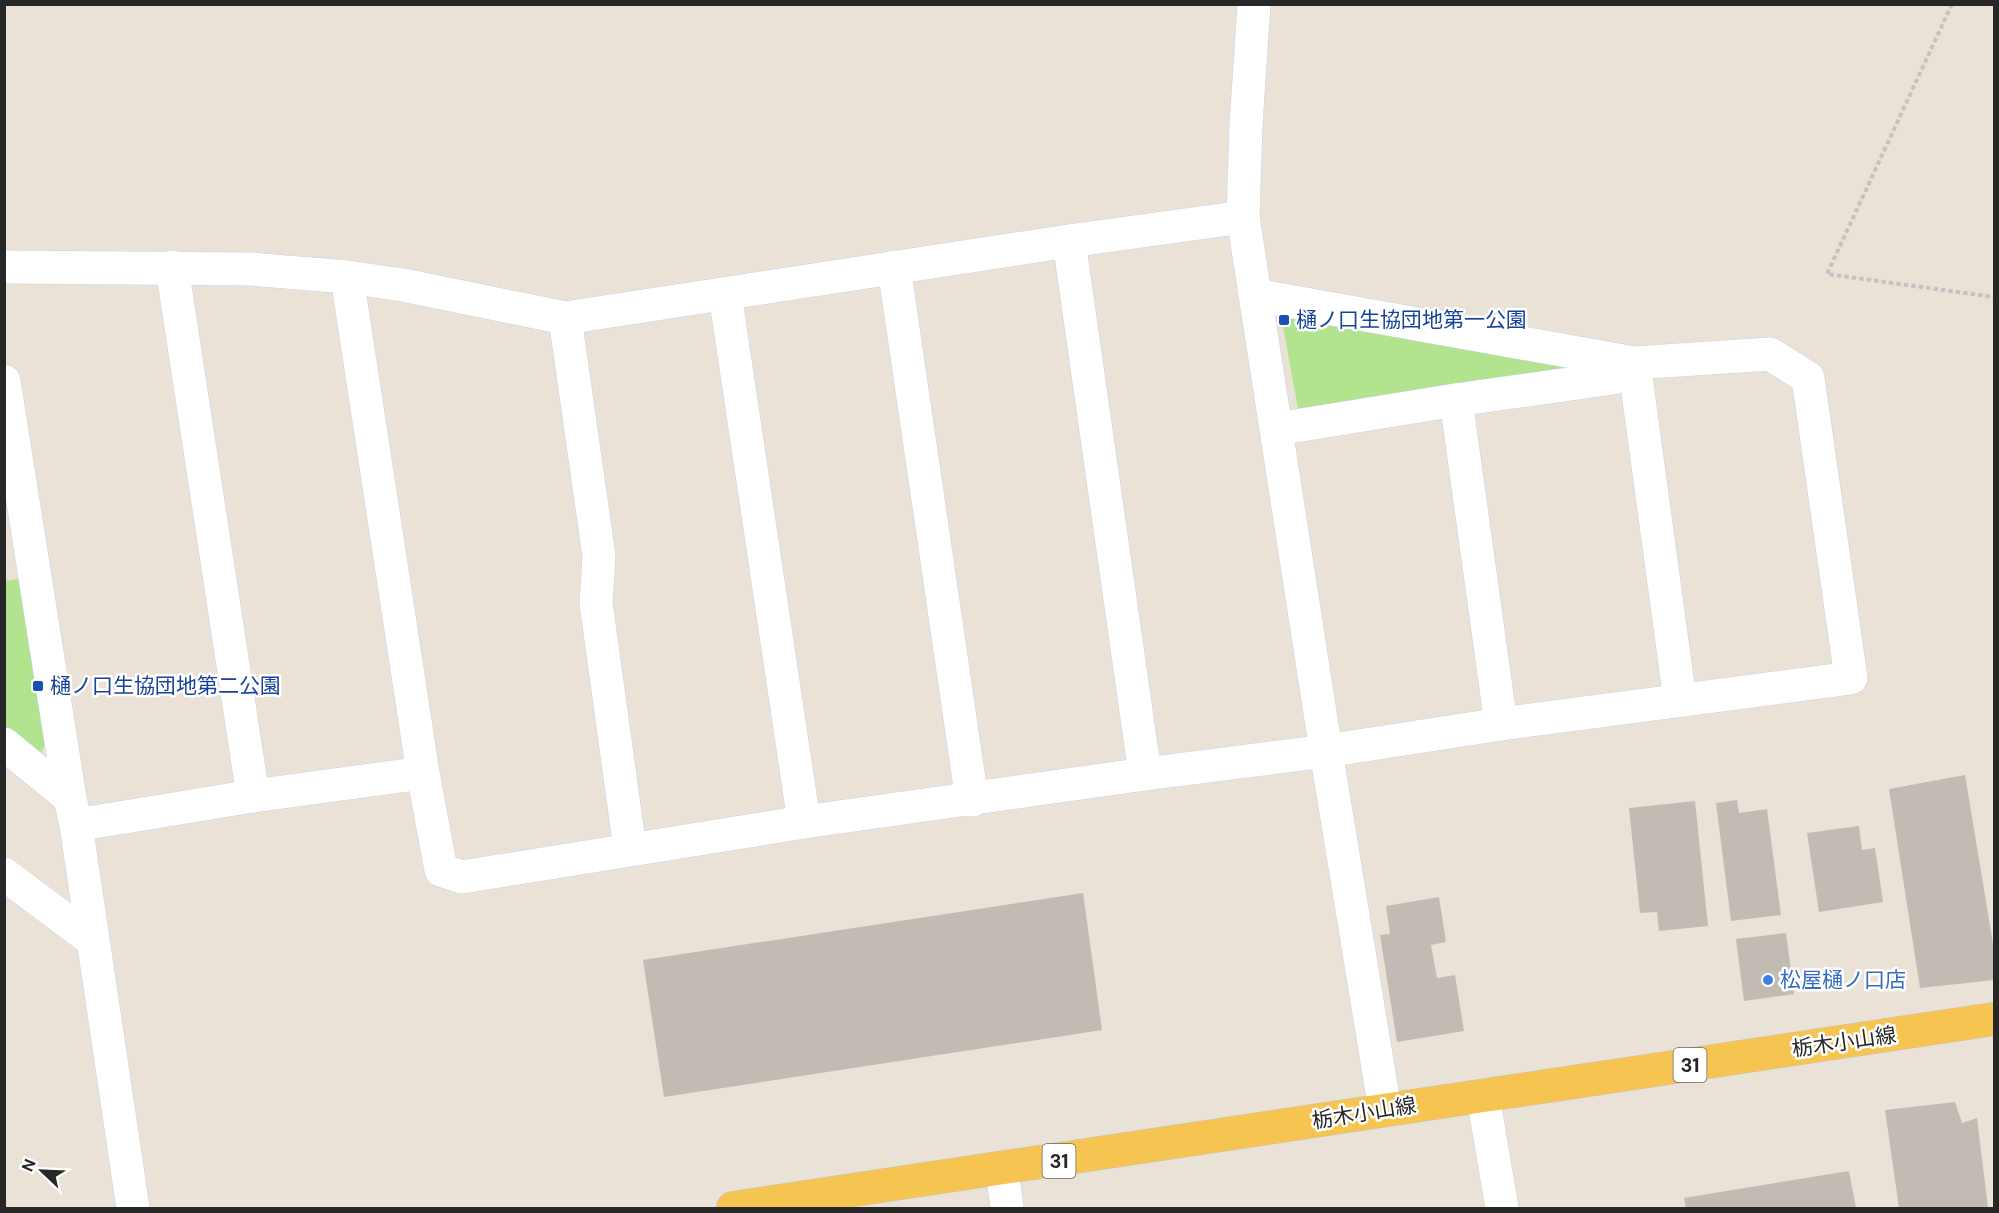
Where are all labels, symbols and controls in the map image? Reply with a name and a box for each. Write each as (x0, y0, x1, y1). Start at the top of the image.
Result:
place label: 樋ノ口生協団地第一公園 (1296, 306, 1527, 334)
marker: 樋ノ口生協団地第一公園 (1277, 313, 1291, 327)
place label: 樋ノ口生協団地第二公園 (50, 672, 281, 700)
marker: 樋ノ口生協団地第二公園 (31, 679, 45, 693)
place label: 松屋樋ノ口店 (1780, 966, 1906, 994)
marker: 松屋樋ノ口店 (1761, 973, 1775, 987)
street label: 栃木小山線 (1790, 1021, 1898, 1063)
road number: 31 (1674, 1048, 1706, 1082)
street label: 栃木小山線 (1310, 1091, 1418, 1135)
north arrow (12, 1141, 72, 1201)
road number: 31 (1042, 1144, 1076, 1178)
text: N (17, 1156, 41, 1175)

